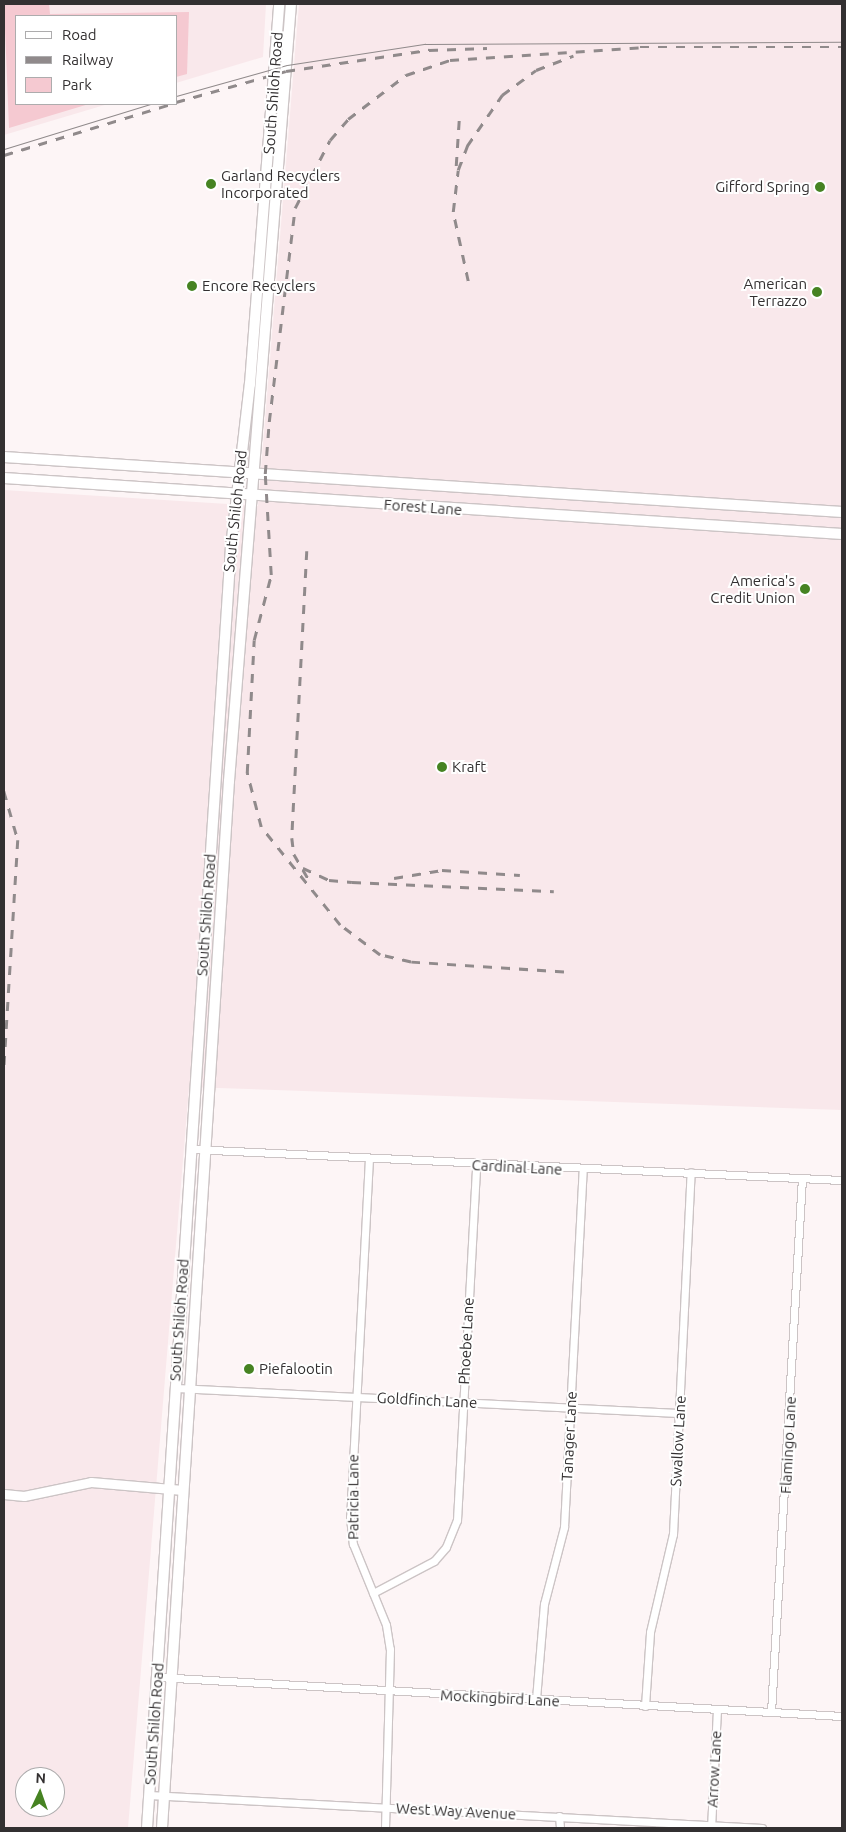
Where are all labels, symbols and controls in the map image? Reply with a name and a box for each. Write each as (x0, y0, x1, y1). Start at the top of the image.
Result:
legend (15, 15, 178, 105)
text: Road (62, 26, 97, 43)
street label: South Shiloh Road (260, 31, 286, 155)
text: Railway (62, 51, 113, 68)
text: Park (62, 76, 92, 93)
place label: Garland Recyclers Incorporated (221, 166, 340, 201)
marker: Garland Recyclers Incorporated (205, 178, 217, 190)
place label: Gifford Spring (715, 178, 810, 196)
marker: Gifford Spring (814, 181, 826, 193)
place label: American Terrazzo (743, 274, 807, 309)
place label: Encore Recyclers (202, 277, 315, 295)
marker: Encore Recyclers (186, 280, 198, 292)
marker: American Terrazzo (811, 286, 823, 298)
street label: South Shiloh Road (220, 449, 250, 573)
street label: Forest Lane (383, 495, 463, 519)
place label: America's Credit Union (710, 571, 795, 606)
marker: America's Credit Union (799, 583, 811, 595)
place label: Kraft (452, 758, 486, 776)
marker: Kraft (436, 761, 448, 773)
street label: South Shiloh Road (193, 853, 219, 977)
street label: Cardinal Lane (471, 1156, 563, 1178)
street label: South Shiloh Road (166, 1258, 192, 1382)
street label: Phoebe Lane (455, 1297, 477, 1385)
place label: Piefalootin (259, 1360, 333, 1378)
marker: Piefalootin (243, 1363, 255, 1375)
street label: Goldfinch Lane (376, 1388, 478, 1412)
street label: Tanager Lane (558, 1391, 580, 1481)
street label: Swallow Lane (667, 1395, 689, 1487)
street label: Flamingo Lane (776, 1396, 800, 1494)
street label: Patricia Lane (344, 1454, 362, 1540)
street label: South Shiloh Road (141, 1662, 167, 1786)
street label: Mockingbird Lane (440, 1686, 560, 1710)
street label: Arrow Lane (703, 1730, 725, 1808)
north arrow (15, 1767, 65, 1817)
text: N (35, 1770, 46, 1786)
street label: West Way Avenue (395, 1799, 517, 1823)

